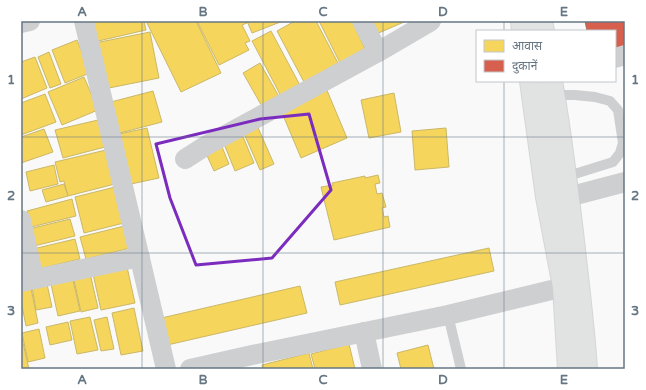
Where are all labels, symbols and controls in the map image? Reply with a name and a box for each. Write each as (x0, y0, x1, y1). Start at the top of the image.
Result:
text: A (77, 4, 87, 20)
text: B (198, 4, 208, 20)
text: C (318, 4, 328, 20)
text: D (438, 4, 448, 20)
text: E (560, 4, 568, 20)
legend (476, 30, 616, 82)
text: आवास (512, 39, 543, 53)
text: दुकानें (512, 59, 538, 74)
text: 1 (7, 72, 15, 88)
text: 1 (631, 72, 639, 88)
text: 2 (7, 188, 15, 204)
text: 2 (631, 188, 639, 204)
text: 3 (7, 303, 15, 319)
text: 3 (631, 303, 639, 319)
text: A (77, 372, 87, 388)
text: B (198, 372, 208, 388)
text: C (318, 372, 328, 388)
text: D (438, 372, 448, 388)
text: E (560, 372, 568, 388)

